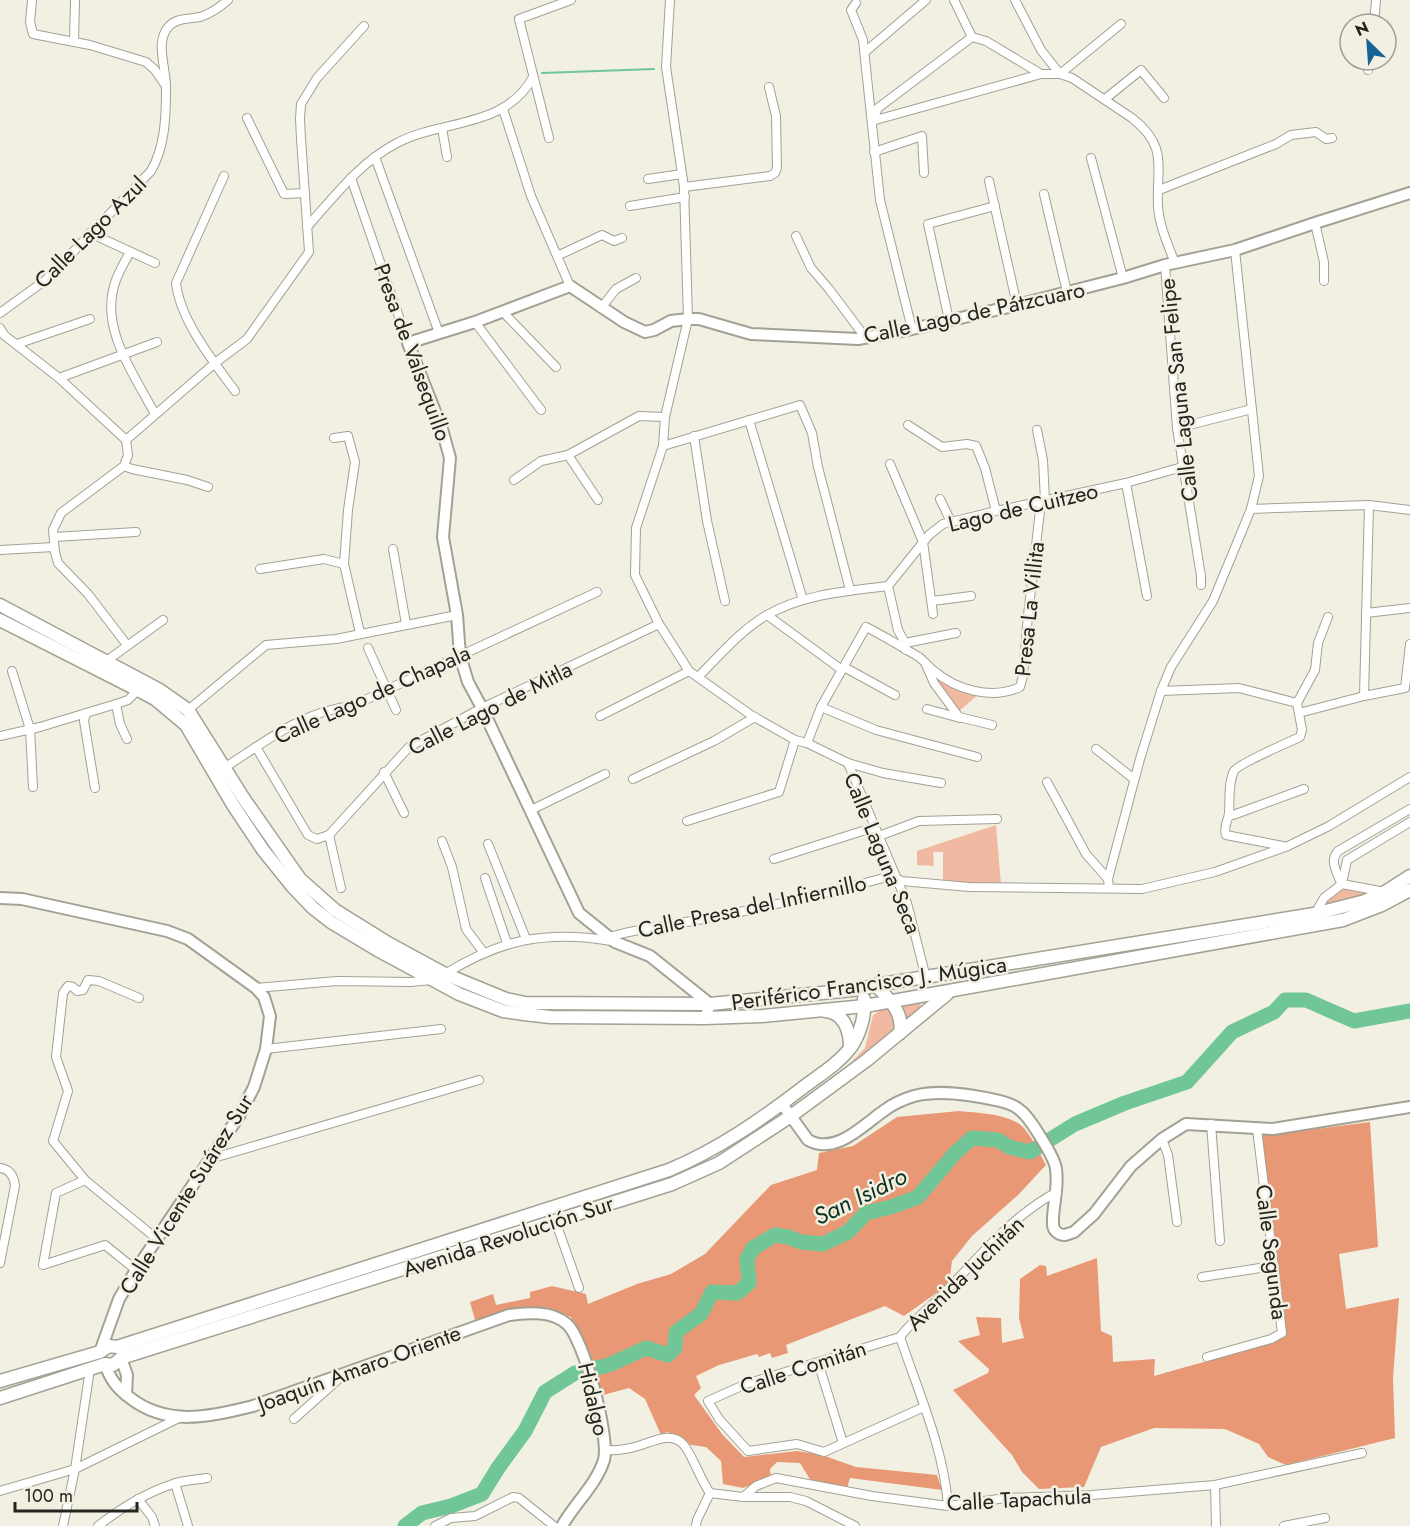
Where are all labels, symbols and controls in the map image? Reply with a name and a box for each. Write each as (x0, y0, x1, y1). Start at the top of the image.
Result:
north arrow (1338, 12, 1398, 72)
text: N (1351, 16, 1372, 42)
street label: Calle Lago Azul (27, 169, 153, 295)
street label: Presa de Valsequillo (366, 259, 460, 445)
street label: Calle Lago de Pátzcuaro (860, 273, 1088, 351)
street label: Calle Laguna San Felipe (1150, 277, 1206, 503)
street label: Lago de Cuitzeo (945, 474, 1101, 540)
street label: Presa La Villita (1006, 540, 1052, 678)
street label: Calle Lago de Chapala (269, 636, 475, 752)
street label: Calle Lago de Mitla (402, 653, 578, 763)
street label: Calle Laguna Seca (836, 768, 930, 938)
street label: Calle Presa del Infiernillo (635, 866, 869, 946)
street label: Periférico Francisco J. Múgica (729, 948, 1009, 1018)
street label: Calle Vicente Suárez Sur (111, 1087, 261, 1300)
water label: San Isidro (807, 1158, 913, 1234)
street label: Calle Segunda (1248, 1183, 1296, 1321)
street label: Avenida Revolución Sur (398, 1187, 618, 1285)
street label: Avenida Juchitán (899, 1208, 1031, 1338)
street label: Joaquín Amaro Oriente (250, 1316, 465, 1421)
street label: Calle Comitán (736, 1332, 870, 1402)
street label: Hidalgo (570, 1359, 618, 1439)
scale bar (15, 1475, 136, 1513)
street label: Calle Tapachula (946, 1479, 1092, 1519)
text: 100 m (24, 1483, 73, 1509)

